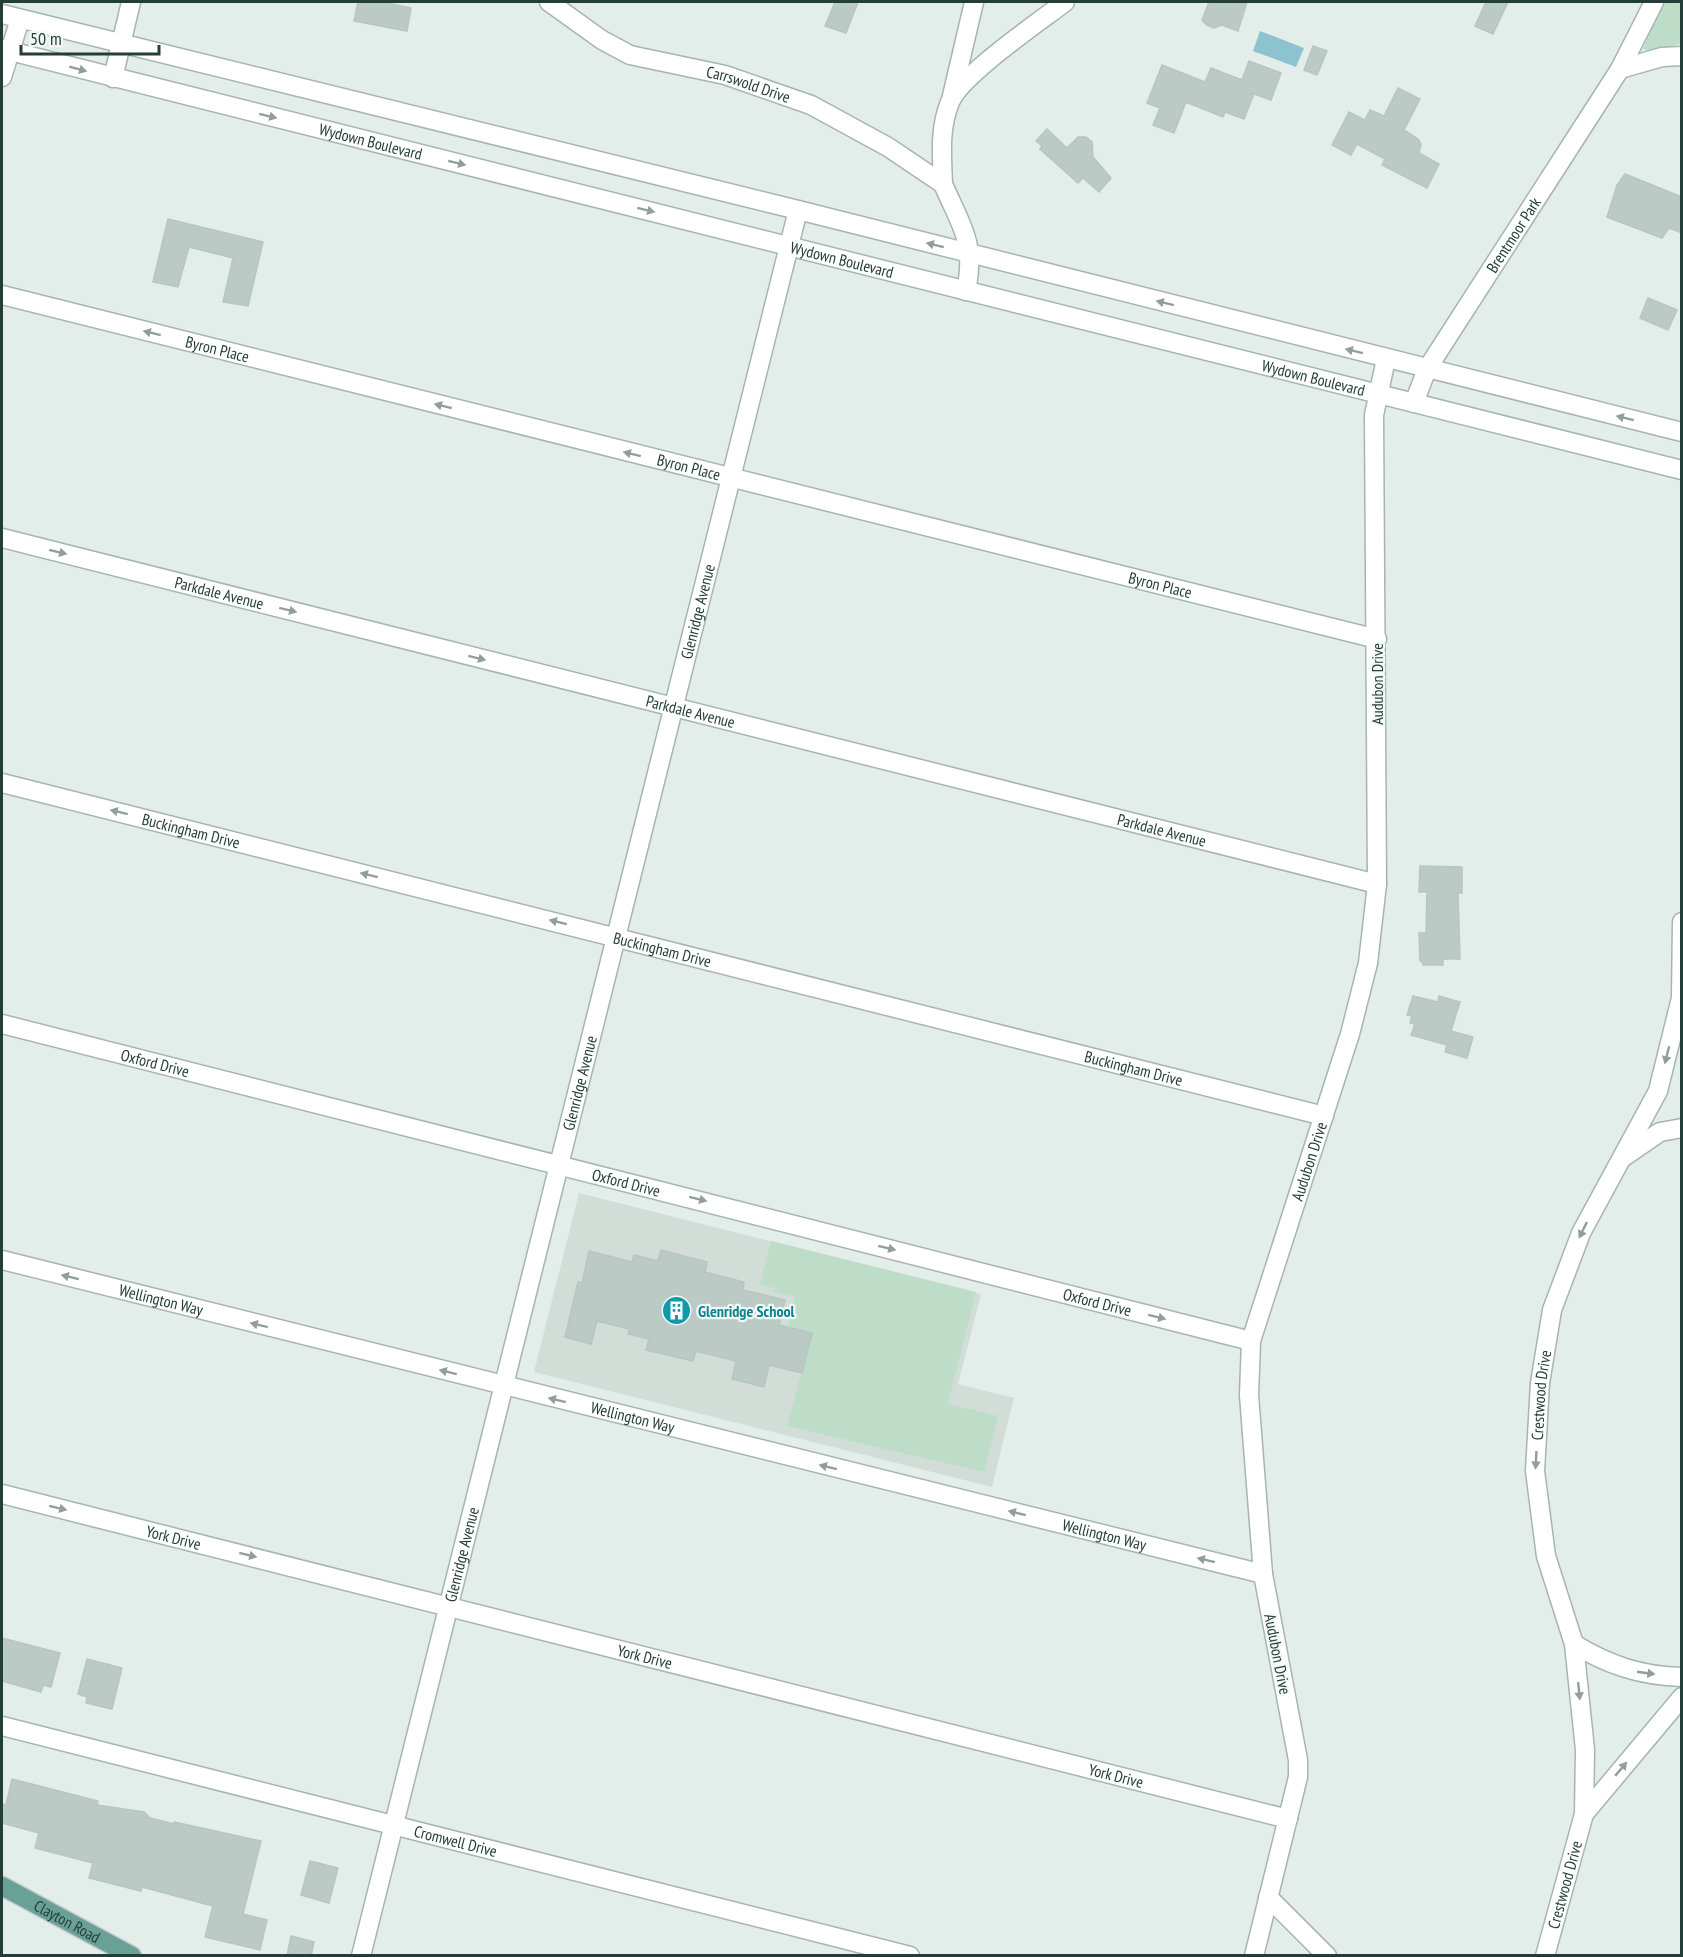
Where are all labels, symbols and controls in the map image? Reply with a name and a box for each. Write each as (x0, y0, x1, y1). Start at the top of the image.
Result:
scale bar (21, 18, 159, 56)
text: 50 m (30, 27, 62, 50)
street label: Carrswold Drive (705, 61, 793, 107)
one-way arrow (69, 64, 88, 74)
one-way arrow (258, 112, 277, 122)
street label: Wydown Boulevard (317, 119, 424, 164)
one-way arrow (448, 159, 466, 169)
street label: Brentmoor Park (1482, 193, 1545, 276)
one-way arrow (637, 206, 655, 216)
street label: Wydown Boulevard (788, 237, 896, 282)
one-way arrow (926, 240, 944, 249)
one-way arrow (1156, 298, 1174, 308)
one-way arrow (143, 328, 161, 337)
street label: Byron Place (184, 331, 251, 366)
one-way arrow (1345, 345, 1363, 355)
street label: Wydown Boulevard (1260, 355, 1367, 400)
one-way arrow (434, 401, 453, 411)
one-way arrow (1616, 413, 1634, 423)
one-way arrow (623, 449, 642, 459)
street label: Byron Place (655, 449, 723, 484)
one-way arrow (49, 548, 67, 557)
street label: Glenridge Avenue (676, 562, 719, 661)
street label: Byron Place (1126, 567, 1194, 602)
street label: Parkdale Avenue (173, 572, 266, 613)
one-way arrow (279, 606, 297, 616)
street label: Audubon Drive (1367, 643, 1387, 725)
one-way arrow (468, 654, 486, 664)
street label: Parkdale Avenue (644, 690, 737, 732)
one-way arrow (110, 807, 128, 816)
street label: Buckingham Drive (140, 809, 242, 853)
street label: Parkdale Avenue (1115, 809, 1208, 851)
one-way arrow (360, 869, 378, 879)
one-way arrow (549, 916, 568, 926)
street label: Buckingham Drive (611, 927, 713, 971)
street label: Glenridge Avenue (558, 1033, 601, 1132)
street label: Oxford Drive (119, 1045, 191, 1081)
one-way arrow (1661, 1045, 1671, 1064)
street label: Buckingham Drive (1083, 1046, 1185, 1090)
street label: Audubon Drive (1287, 1119, 1331, 1203)
street label: Oxford Drive (590, 1164, 662, 1201)
one-way arrow (689, 1195, 707, 1205)
one-way arrow (1578, 1221, 1588, 1238)
one-way arrow (878, 1243, 896, 1253)
one-way arrow (61, 1271, 79, 1281)
street label: Wellington Way (117, 1280, 205, 1320)
street label: Oxford Drive (1061, 1284, 1134, 1320)
building icon: Glenridge School (661, 1295, 693, 1327)
place label: Glenridge School (698, 1301, 795, 1321)
one-way arrow (1148, 1313, 1166, 1322)
one-way arrow (250, 1319, 268, 1329)
street label: Crestwood Drive (1527, 1349, 1555, 1441)
one-way arrow (439, 1367, 457, 1377)
one-way arrow (548, 1394, 566, 1404)
street label: Wellington Way (589, 1397, 677, 1437)
one-way arrow (1531, 1450, 1540, 1469)
one-way arrow (818, 1461, 837, 1471)
one-way arrow (49, 1504, 67, 1514)
street label: Glenridge Avenue (440, 1505, 483, 1604)
one-way arrow (1008, 1508, 1026, 1518)
street label: Wellington Way (1060, 1514, 1148, 1555)
street label: York Drive (144, 1521, 203, 1554)
one-way arrow (238, 1551, 257, 1561)
one-way arrow (1197, 1555, 1215, 1565)
street label: Audubon Drive (1260, 1612, 1296, 1696)
street label: York Drive (615, 1640, 674, 1673)
one-way arrow (1636, 1669, 1655, 1678)
one-way arrow (1574, 1682, 1584, 1701)
street label: York Drive (1086, 1759, 1145, 1792)
one-way arrow (1615, 1761, 1628, 1777)
street label: Cromwell Drive (412, 1821, 499, 1861)
street label: Crestwood Drive (1543, 1838, 1586, 1931)
street label: Clayton Road (31, 1895, 104, 1947)

